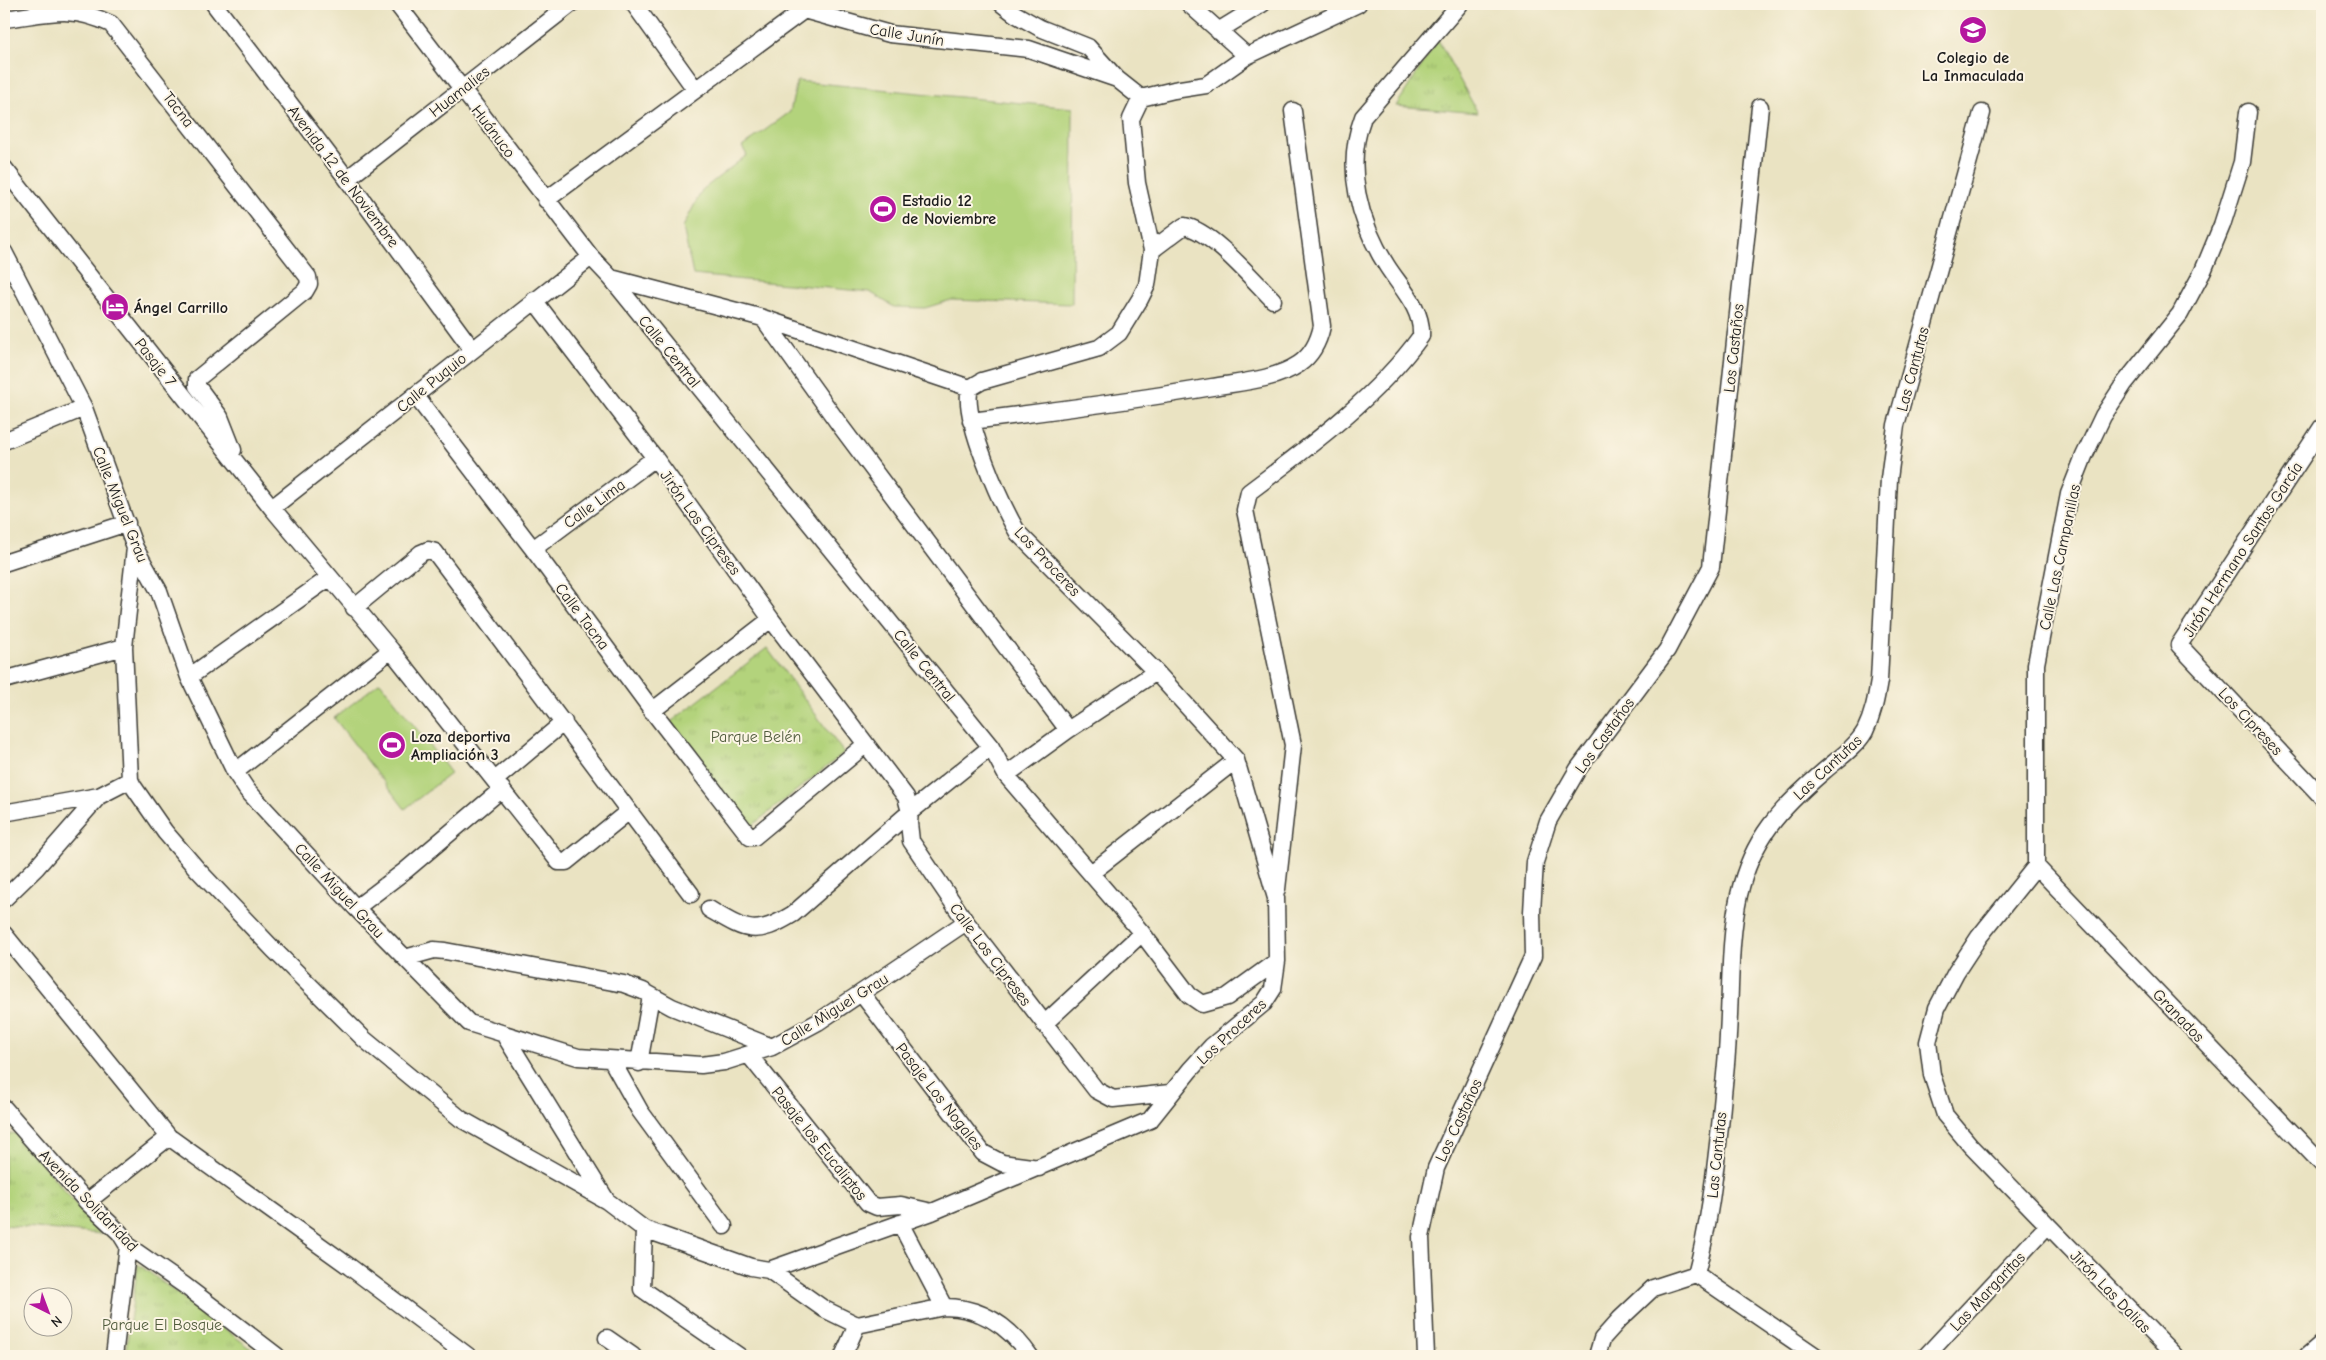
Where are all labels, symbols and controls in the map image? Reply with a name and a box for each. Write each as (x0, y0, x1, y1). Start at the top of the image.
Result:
school or university icon: Colegio de La Inmaculada (1958, 15, 1988, 45)
street label: Calle Junín (868, 20, 945, 50)
place label: Colegio de La Inmaculada (1922, 49, 2024, 85)
street label: Huamalies (426, 63, 494, 121)
street label: Tacna (159, 88, 198, 131)
street label: Avenida 12 de Noviembre (284, 102, 402, 251)
street label: Huánuco (468, 102, 519, 161)
place label: Estadio 12 de Noviembre (902, 192, 996, 228)
sports icon: Estadio 12 de Noviembre (868, 194, 898, 224)
hotel icon: Ángel Carrillo (100, 292, 130, 322)
place label: Ángel Carrillo (134, 298, 228, 317)
street label: Los Castaños (1720, 303, 1748, 393)
street label: Calle Central (635, 312, 704, 391)
street label: Las Cantutas (1893, 325, 1933, 413)
street label: Pasaje 7 (131, 335, 180, 391)
street label: Calle Puquio (393, 349, 470, 416)
street label: Calle Miguel Grau (89, 444, 151, 565)
street label: Jirón Hermano Santos García (2179, 459, 2306, 640)
street label: Jirón Los Cipreses (656, 467, 744, 579)
street label: Calle Lima (560, 475, 629, 532)
street label: Calle Las Campanillas (2036, 482, 2084, 632)
street label: Los Proceres (1011, 523, 1084, 600)
street label: Calle Tacna (551, 580, 613, 653)
street label: Calle Central (890, 626, 959, 705)
street label: Los Cipreses (2215, 684, 2286, 759)
street label: Los Castaños (1571, 694, 1638, 777)
place label: Loza deportiva Ampliación 3 (411, 728, 511, 764)
park label: Parque Belén (711, 728, 801, 746)
sports icon: Loza deportiva Ampliación 3 (377, 730, 407, 760)
street label: Las Cantutas (1790, 731, 1866, 804)
street label: Calle Miguel Grau (291, 840, 388, 942)
street label: Calle Los Cipreses (946, 900, 1035, 1010)
street label: Calle Miguel Grau (778, 970, 891, 1050)
street label: Granados (2149, 986, 2208, 1046)
street label: Los Proceres (1193, 995, 1270, 1068)
street label: Pasaje Los Nogales (892, 1040, 987, 1154)
street label: Los Castaños (1432, 1076, 1486, 1165)
street label: Pasaje los Eucaliptos (768, 1083, 871, 1204)
street label: Las Cantutas (1704, 1111, 1731, 1199)
street label: Avenida Solidaridad (35, 1146, 142, 1255)
street label: Jirón Las Dalias (2066, 1247, 2154, 1337)
street label: Las Margaritas (1947, 1248, 2029, 1335)
north arrow (22, 1288, 72, 1338)
text: N (47, 1312, 65, 1331)
park label: Parque El Bosque (102, 1316, 222, 1334)

